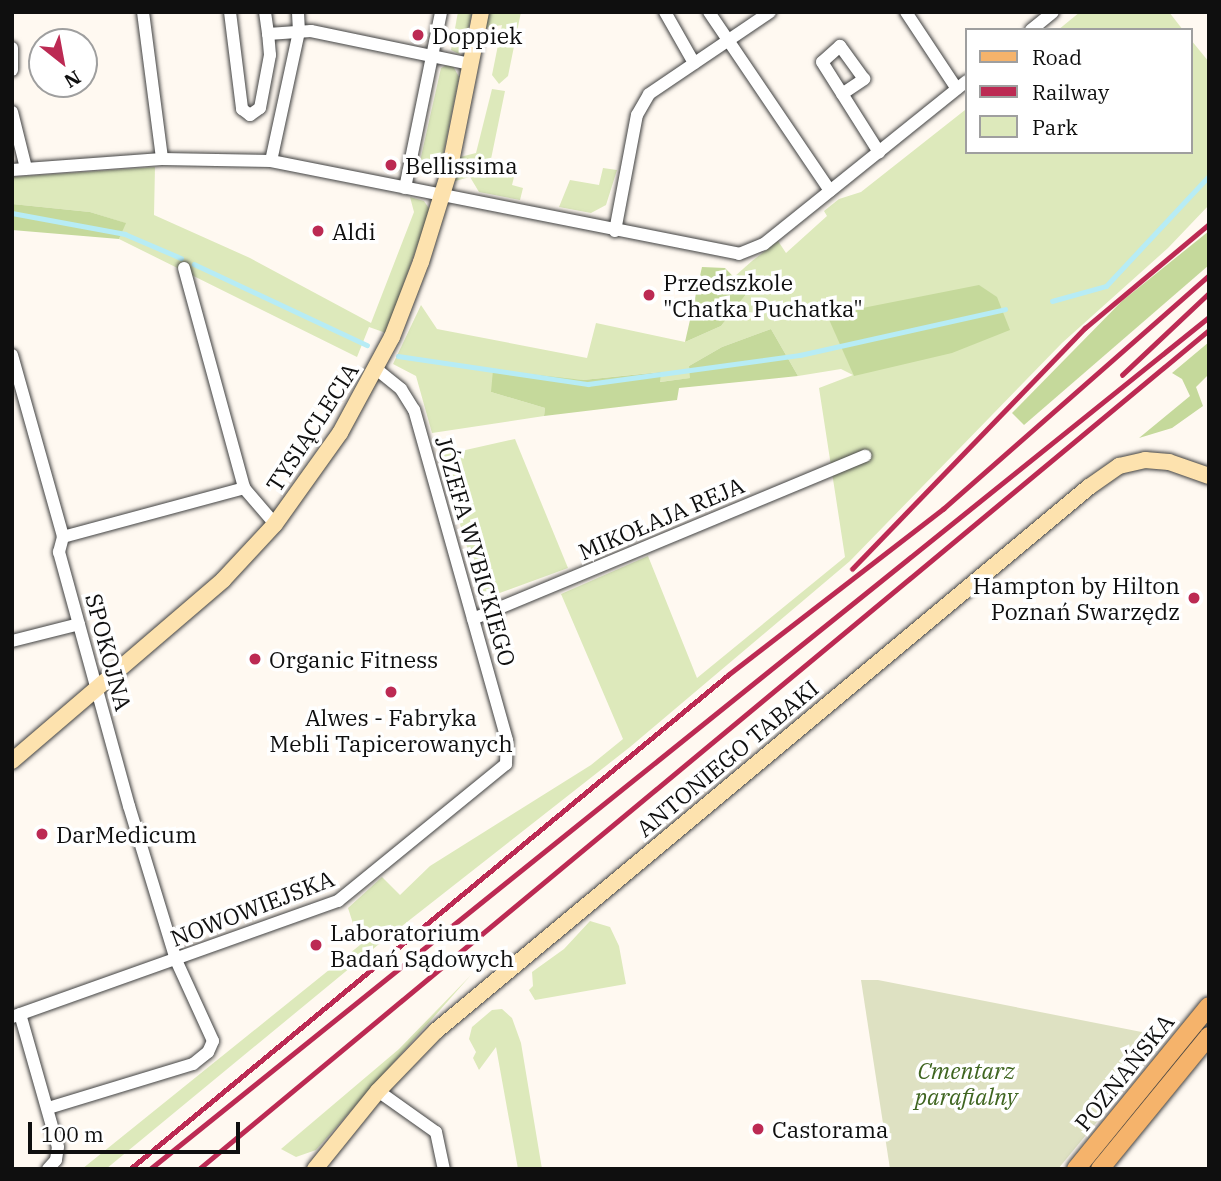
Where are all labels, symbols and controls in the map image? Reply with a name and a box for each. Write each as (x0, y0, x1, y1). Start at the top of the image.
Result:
place label: Doppiek (432, 21, 522, 49)
marker: Doppiek (410, 27, 426, 43)
north arrow (28, 28, 98, 98)
legend (965, 28, 1193, 154)
text: Road (1032, 43, 1082, 71)
text: N (60, 65, 85, 93)
text: Railway (1032, 78, 1109, 106)
text: Park (1032, 113, 1078, 141)
place label: Bellissima (405, 151, 518, 179)
marker: Bellissima (383, 157, 399, 173)
place label: Aldi (332, 217, 376, 245)
marker: Aldi (310, 223, 326, 239)
place label: Przedszkole "Chatka Puchatka" (663, 268, 863, 322)
marker: Przedszkole "Chatka Puchatka" (641, 287, 657, 303)
street label: TYSIĄCLECIA (260, 357, 364, 497)
street label: JÓZEFA WYBICKIEGO (430, 433, 522, 669)
street label: MIKOŁAJA REJA (574, 471, 748, 565)
place label: Hampton by Hilton Poznań Swarzędz (973, 571, 1180, 625)
street label: SPOKOJNA (80, 590, 138, 714)
marker: Hampton by Hilton Poznań Swarzędz (1186, 590, 1202, 606)
place label: Organic Fitness (269, 645, 438, 673)
marker: Organic Fitness (247, 651, 263, 667)
street label: ANTONIEGO TABAKI (630, 674, 824, 842)
marker: Alwes - Fabryka Mebli Tapicerowanych (383, 684, 399, 700)
place label: Alwes - Fabryka Mebli Tapicerowanych (269, 703, 513, 757)
place label: DarMedicum (56, 820, 197, 848)
marker: DarMedicum (34, 826, 50, 842)
street label: NOWOWIEJSKA (166, 864, 338, 952)
place label: Laboratorium Badań Sądowych (330, 918, 514, 972)
marker: Laboratorium Badań Sądowych (308, 937, 324, 953)
street label: POZNAŃSKA (1069, 1008, 1179, 1136)
park label: Cmentarz parafialny (915, 1056, 1017, 1110)
scale bar (32, 1108, 243, 1152)
place label: Castorama (772, 1115, 889, 1143)
text: 100 m (41, 1120, 104, 1148)
marker: Castorama (750, 1121, 766, 1137)

